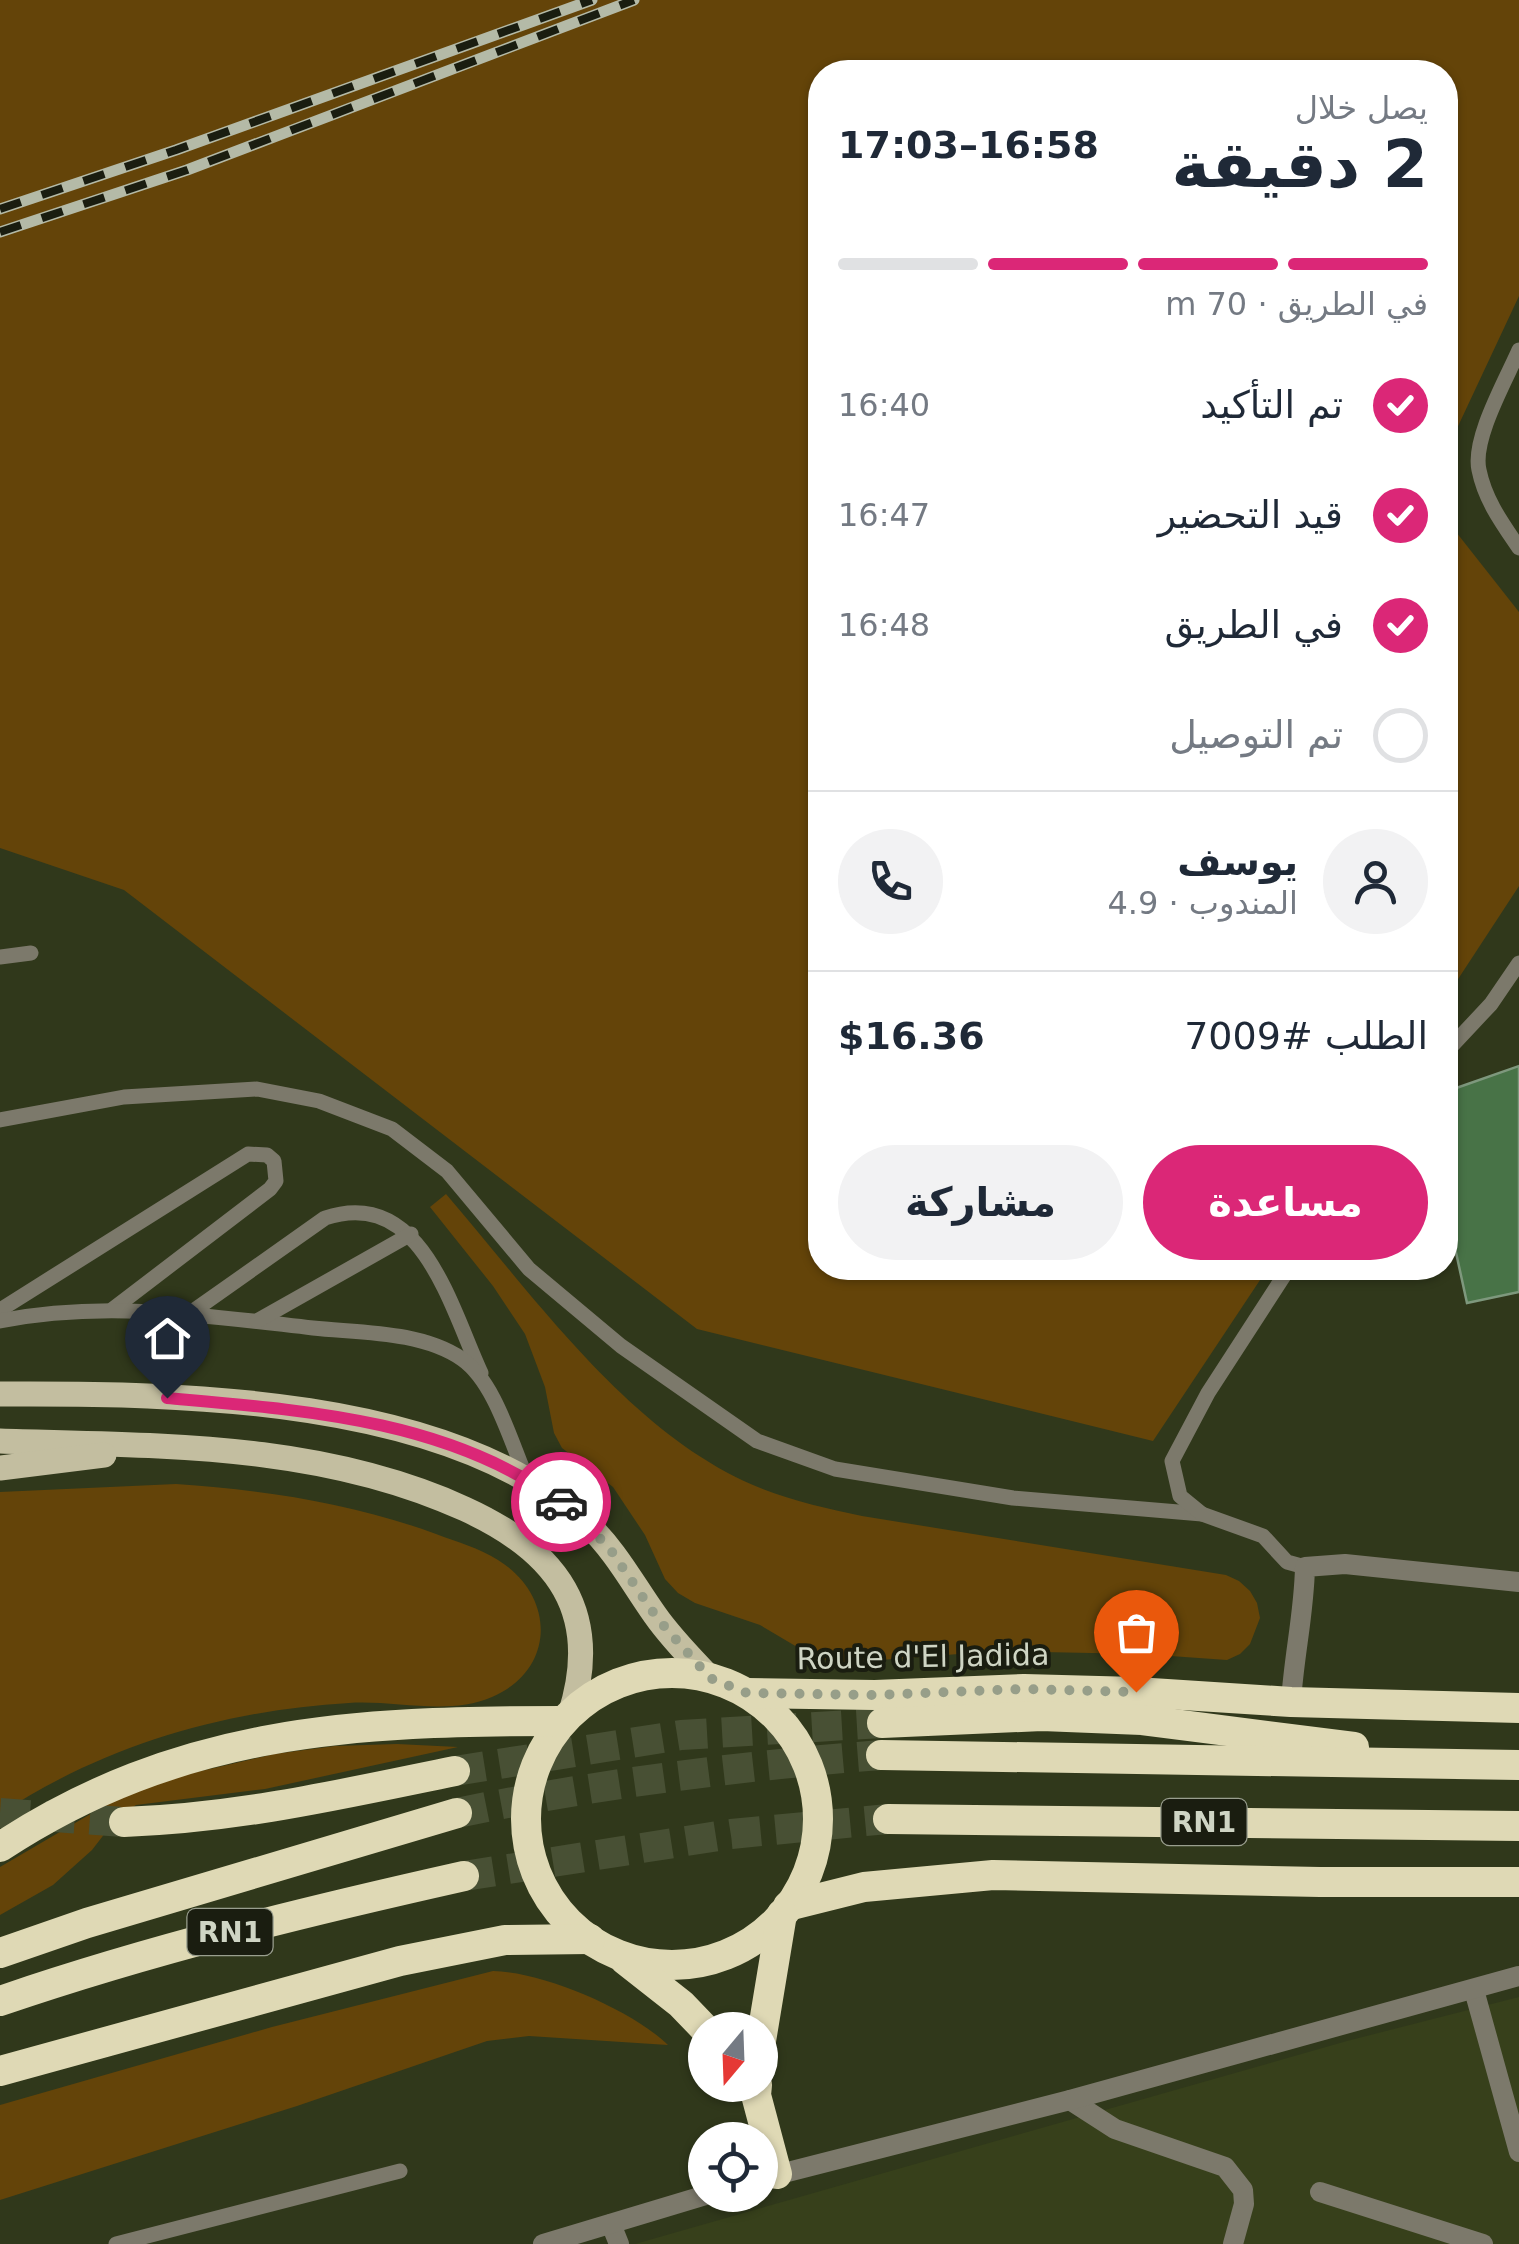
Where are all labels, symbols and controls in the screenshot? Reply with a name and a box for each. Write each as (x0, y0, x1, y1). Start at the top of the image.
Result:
text: يصل خلال (1295, 89, 1428, 127)
text: 16:58–17:03 (838, 123, 1099, 167)
text: 2 دقيقة (1171, 127, 1428, 202)
text: في الطريق · 70 m (1165, 285, 1428, 323)
icon: check (1373, 378, 1428, 433)
text: تم التأكيد (1200, 383, 1343, 427)
text: 16:40 (838, 386, 930, 424)
icon: check (1373, 488, 1428, 543)
text: قيد التحضير (1158, 493, 1343, 537)
text: 16:47 (838, 496, 930, 534)
icon: check (1373, 598, 1428, 653)
text: في الطريق (1165, 603, 1343, 647)
text: 16:48 (838, 606, 930, 644)
text: تم التوصيل (1169, 713, 1343, 757)
button: phone (838, 829, 943, 934)
button: person (1323, 829, 1428, 934)
text: يوسف (1177, 840, 1298, 884)
text: المندوب · 4.9 (1107, 884, 1298, 922)
text: $16.36 (838, 1014, 985, 1058)
text: الطلب #7009 (1184, 1014, 1428, 1058)
button: مشاركة (838, 1145, 1123, 1260)
button: مساعدة (1143, 1145, 1428, 1260)
pin (125, 1296, 210, 1399)
icon: home (140, 1311, 195, 1366)
courier (511, 1452, 611, 1552)
icon: car (534, 1475, 589, 1530)
pin (1094, 1590, 1179, 1693)
icon: bag (1109, 1605, 1164, 1660)
street label: Route d'El Jadida (796, 1637, 1050, 1676)
road number: RN1 (1162, 1799, 1246, 1845)
road number: RN1 (188, 1909, 272, 1955)
north arrow (688, 2012, 778, 2102)
map controls (688, 2012, 778, 2212)
button: locate (688, 2122, 778, 2212)

